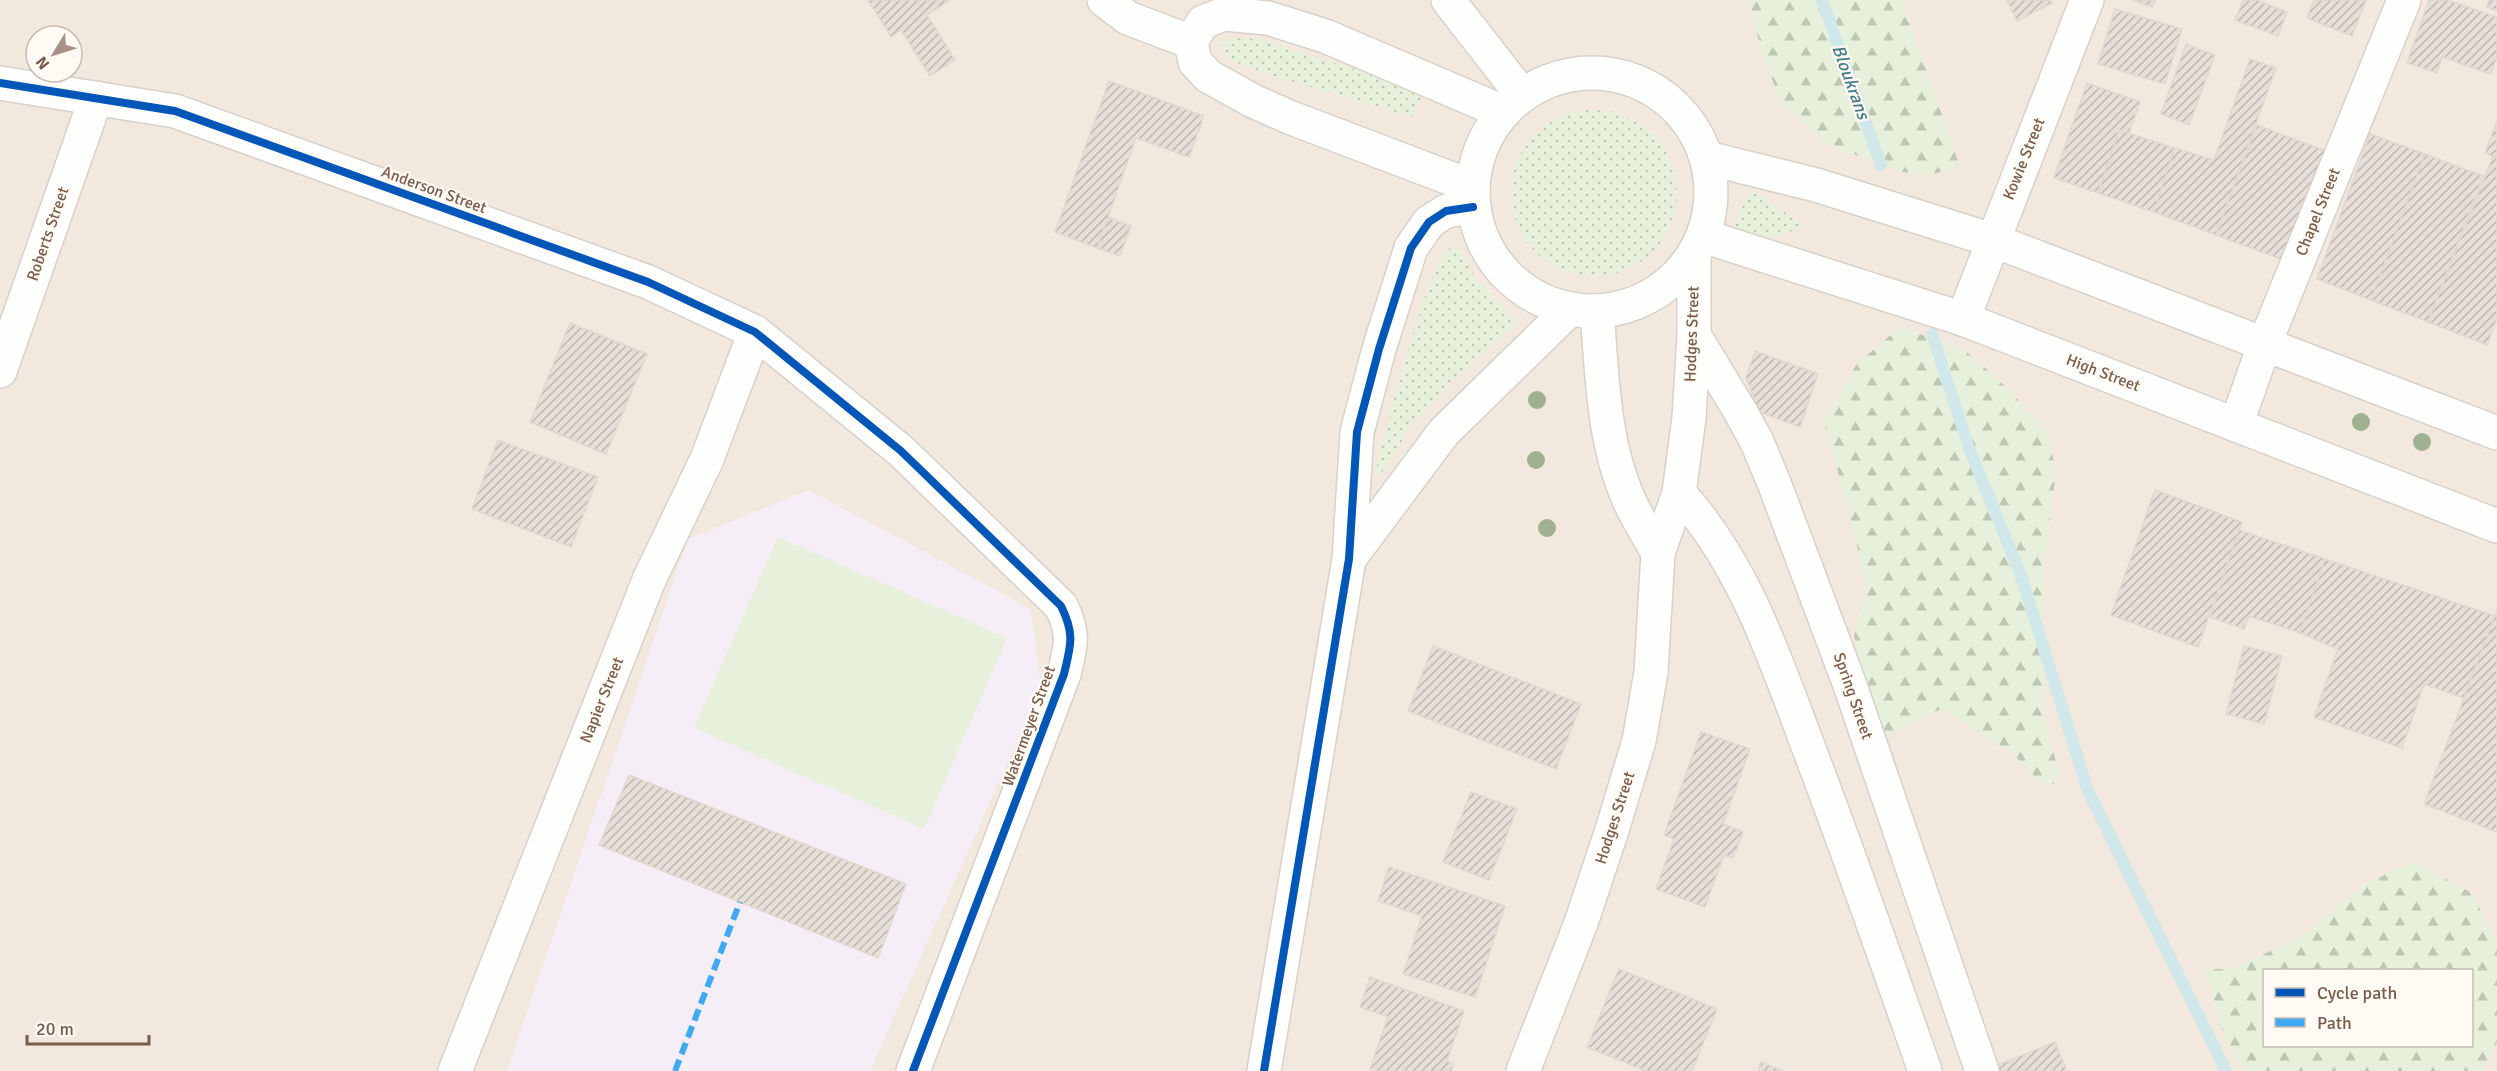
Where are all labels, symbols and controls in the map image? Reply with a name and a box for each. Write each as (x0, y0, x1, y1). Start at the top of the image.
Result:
north arrow (24, 24, 84, 84)
water label: Bloukrans (1827, 42, 1875, 124)
text: N (32, 52, 54, 73)
street label: Kowie Street (1998, 115, 2050, 203)
street label: Anderson Street (379, 162, 490, 218)
street label: Chapel Street (2291, 165, 2345, 259)
street label: Roberts Street (23, 184, 74, 284)
street label: Hodges Street (1680, 285, 1704, 382)
street label: High Street (2063, 350, 2143, 396)
street label: Spring Street (1829, 650, 1877, 742)
street label: Napier Street (576, 654, 628, 746)
street label: Watermeyer Street (998, 662, 1060, 789)
street label: Hodges Street (1591, 769, 1640, 867)
legend (2263, 969, 2473, 1047)
text: Cycle path (2317, 982, 2397, 1004)
scale bar (27, 1008, 148, 1046)
text: Path (2317, 1012, 2352, 1034)
text: 20 m (36, 1018, 74, 1040)

